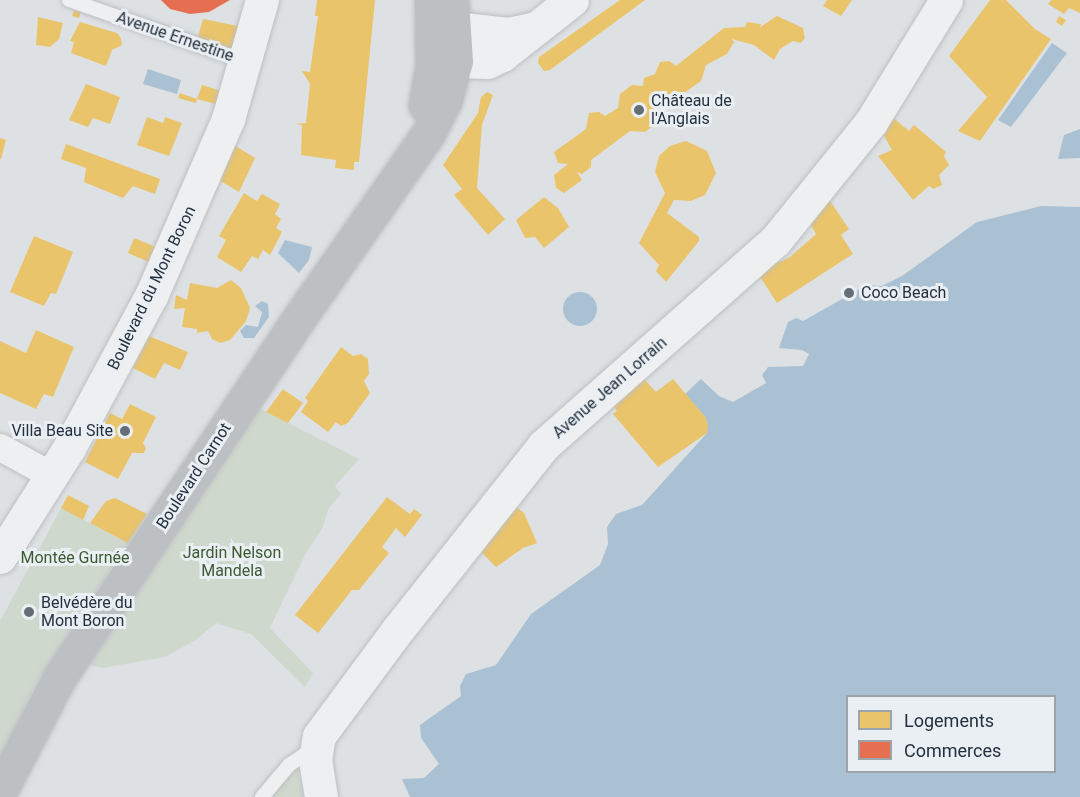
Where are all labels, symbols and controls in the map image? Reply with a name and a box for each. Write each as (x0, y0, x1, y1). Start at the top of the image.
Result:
street label: Avenue Ernestine (114, 8, 236, 66)
place label: Château de l'Anglais (651, 91, 732, 129)
marker: Château de l'Anglais (632, 103, 646, 117)
street label: Boulevard du Mont Boron (104, 203, 200, 373)
place label: Coco Beach (861, 283, 946, 303)
marker: Coco Beach (842, 286, 856, 300)
street label: Avenue Jean Lorrain (549, 333, 671, 443)
street label: Boulevard Carnot (153, 419, 235, 533)
place label: Villa Beau Site (11, 421, 113, 441)
marker: Villa Beau Site (118, 424, 132, 438)
park label: Jardin Nelson Mandela (183, 543, 281, 581)
park label: Montée Gurnée (20, 548, 130, 568)
place label: Belvédère du Mont Boron (41, 593, 133, 631)
marker: Belvédère du Mont Boron (22, 605, 36, 619)
legend (846, 695, 1056, 773)
text: Logements (904, 710, 994, 731)
text: Commerces (904, 740, 1001, 761)

